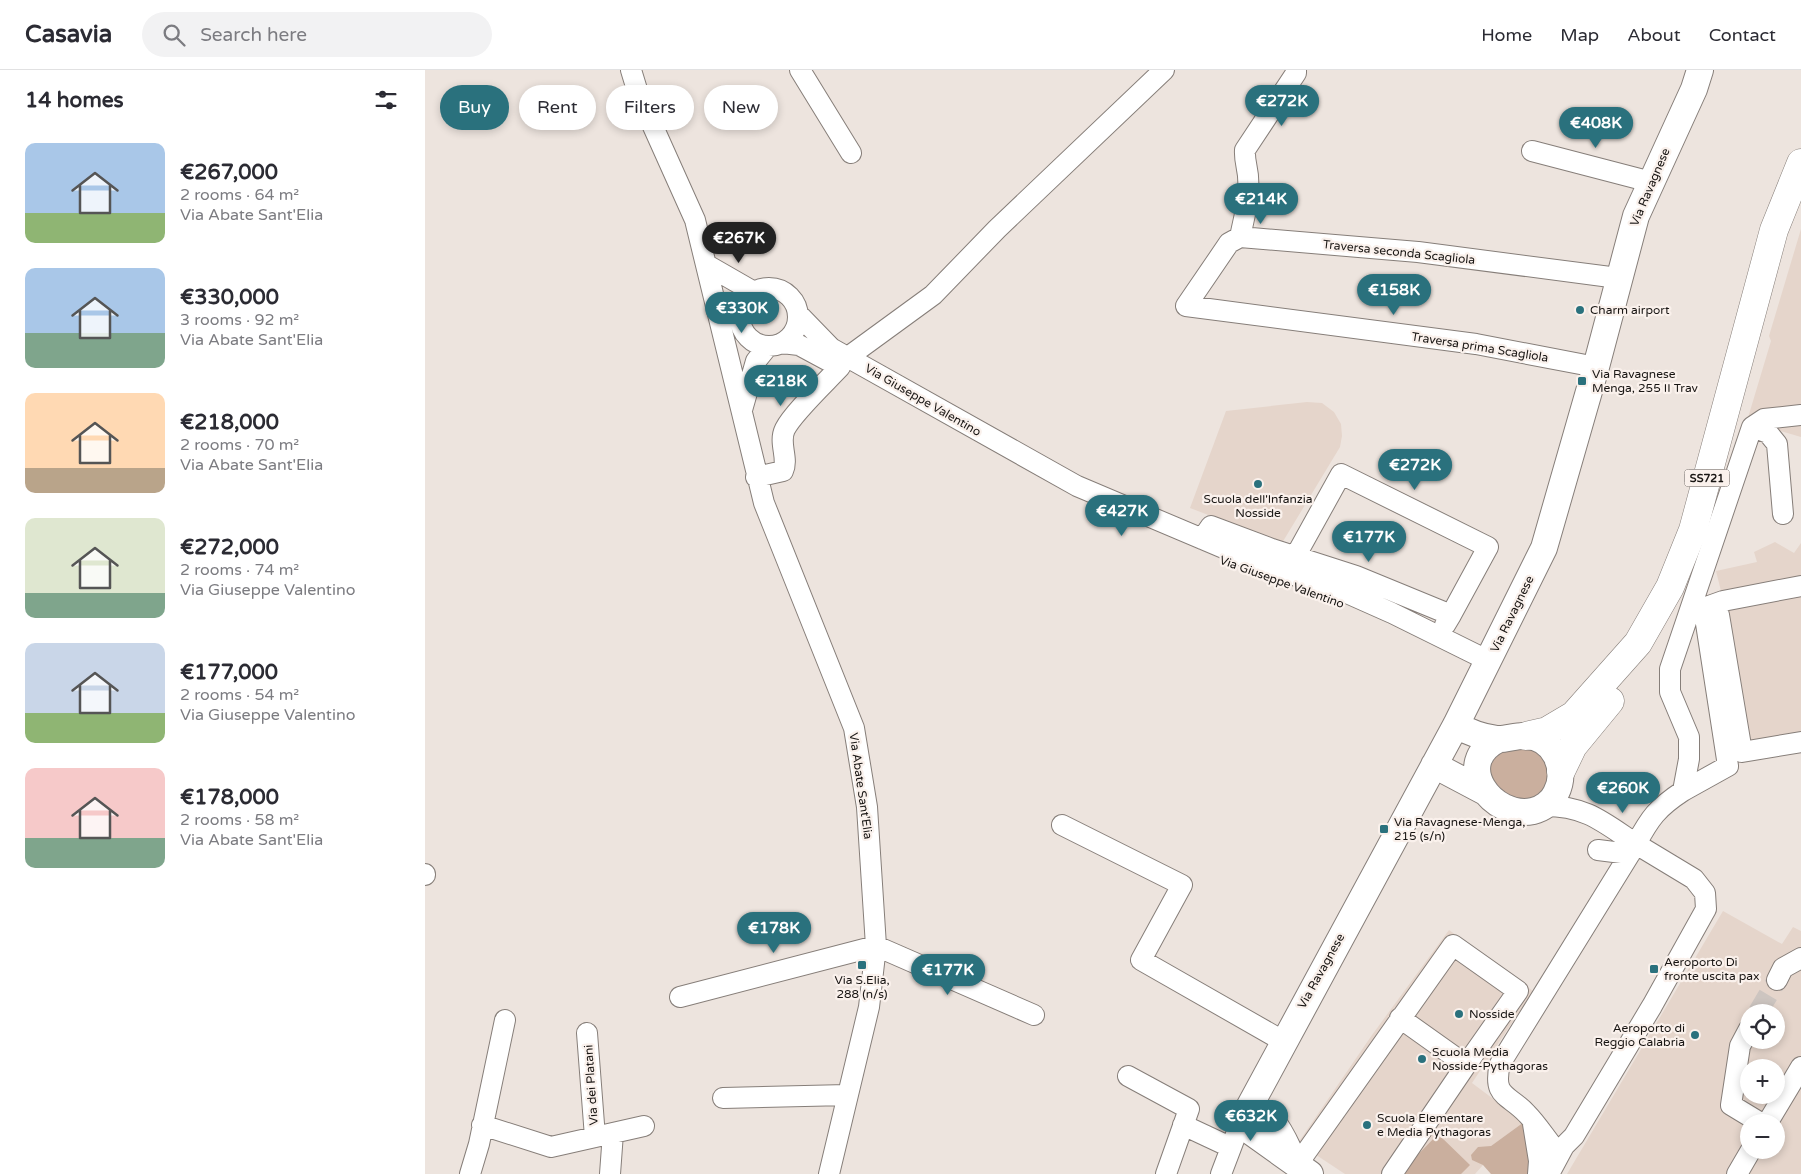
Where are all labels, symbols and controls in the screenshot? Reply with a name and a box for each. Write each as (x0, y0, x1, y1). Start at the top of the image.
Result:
search box (142, 12, 492, 57)
text: Casavia (25, 20, 112, 49)
icon: search (160, 21, 188, 49)
text: Search here (200, 24, 307, 46)
text: Home (1481, 24, 1532, 46)
text: Map (1560, 24, 1599, 46)
text: About (1627, 24, 1681, 46)
text: Contact (1709, 24, 1776, 46)
chip: Buy (440, 85, 509, 130)
chip: Rent (519, 85, 596, 130)
chip: Filters (606, 85, 694, 130)
chip: New (704, 85, 778, 130)
pin: €272K (1247, 85, 1317, 127)
icon: filters (372, 86, 400, 114)
text: 14 homes (25, 88, 124, 113)
text: €272K (1256, 91, 1308, 111)
pin: €408K (1561, 106, 1631, 149)
text: €408K (1570, 113, 1622, 133)
street label: Via Ravagnese (1627, 146, 1673, 228)
text: €267,000 (180, 160, 278, 185)
icon: home (65, 163, 125, 223)
pin: €214K (1226, 182, 1296, 225)
text: 2 rooms · 64 m² (180, 185, 299, 205)
text: €214K (1235, 189, 1287, 209)
text: Via Abate Sant'Elia (180, 205, 323, 225)
pin: €267K (704, 222, 774, 264)
text: €267K (713, 228, 765, 248)
street label: Traversa seconda Scagliola (1322, 237, 1476, 267)
pin: €158K (1359, 274, 1429, 316)
text: €158K (1368, 280, 1420, 300)
text: €330,000 (180, 285, 279, 310)
icon: home (65, 288, 125, 348)
pin: €330K (707, 292, 777, 334)
text: €330K (716, 298, 768, 318)
place label: Charm airport (1590, 303, 1670, 317)
marker: Charm airport (1574, 304, 1586, 316)
text: 3 rooms · 92 m² (180, 310, 299, 330)
street label: Traversa prima Scagliola (1411, 329, 1549, 365)
text: Via Abate Sant'Elia (180, 330, 323, 350)
street label: Via Giuseppe Valentino (863, 361, 983, 439)
pin: €218K (746, 364, 816, 407)
place label: Via Ravagnese Menga, 255 II Trav (1592, 367, 1699, 395)
text: €218K (755, 371, 807, 391)
marker: Via Ravagnese Menga, 255 II Trav (1576, 375, 1588, 387)
text: €218,000 (180, 410, 279, 435)
icon: home (65, 413, 125, 473)
text: 2 rooms · 70 m² (180, 435, 299, 455)
pin: €272K (1380, 448, 1450, 491)
text: Via Abate Sant'Elia (180, 455, 323, 475)
text: €272K (1389, 455, 1441, 475)
road number: SS721 (1685, 469, 1729, 486)
marker: Scuola dell'Infanzia Nosside (1252, 478, 1264, 490)
place label: Scuola dell'Infanzia Nosside (1204, 492, 1312, 520)
pin: €427K (1087, 494, 1157, 537)
text: €427K (1096, 501, 1148, 521)
pin: €177K (1334, 520, 1404, 563)
text: €177K (1343, 527, 1395, 547)
text: €272,000 (180, 535, 279, 560)
icon: home (65, 538, 125, 598)
street label: Via Giuseppe Valentino (1218, 553, 1346, 611)
text: 2 rooms · 74 m² (180, 560, 299, 580)
street label: Via Ravagnese (1487, 573, 1537, 655)
text: Via Giuseppe Valentino (180, 580, 355, 600)
text: €177,000 (180, 660, 278, 685)
icon: home (65, 663, 125, 723)
text: 2 rooms · 54 m² (180, 685, 299, 705)
text: Via Giuseppe Valentino (180, 705, 355, 725)
street label: Via Abate Sant'Elia (847, 732, 875, 840)
pin: €260K (1588, 772, 1658, 814)
text: €260K (1597, 778, 1649, 798)
text: €178,000 (180, 785, 279, 810)
icon: home (65, 788, 125, 848)
text: 2 rooms · 58 m² (180, 810, 299, 830)
place label: Via Ravagnese-Menga, 215 (s/n) (1394, 815, 1525, 843)
marker: Via Ravagnese-Menga, 215 (s/n) (1378, 823, 1390, 835)
text: Via Abate Sant'Elia (180, 830, 323, 850)
pin: €178K (739, 912, 809, 954)
text: €178K (748, 918, 800, 938)
street label: Via Ravagnese (1295, 931, 1347, 1011)
pin: €177K (913, 954, 983, 996)
place label: Aeroporto Di fronte uscita pax (1664, 955, 1760, 983)
marker: Via S.Elia, 288 (n/s) (856, 959, 868, 971)
text: €177K (922, 960, 974, 980)
marker: Aeroporto Di fronte uscita pax (1648, 963, 1660, 975)
place label: Via S.Elia, 288 (n/s) (834, 973, 890, 1001)
map controls (1740, 1004, 1785, 1159)
button: locate (1740, 1004, 1785, 1049)
place label: Nosside (1469, 1007, 1515, 1021)
marker: Nosside (1453, 1008, 1465, 1020)
place label: Aeroporto di Reggio Calabria (1594, 1021, 1685, 1049)
marker: Aeroporto di Reggio Calabria (1689, 1029, 1701, 1041)
street label: Via dei Platani (581, 1044, 601, 1126)
place label: Scuola Media Nosside-Pythagoras (1432, 1045, 1548, 1073)
marker: Scuola Media Nosside-Pythagoras (1416, 1053, 1428, 1065)
button: + (1740, 1059, 1785, 1104)
pin: €632K (1216, 1100, 1286, 1142)
text: €632K (1225, 1106, 1277, 1126)
place label: Scuola Elementare e Media Pythagoras (1377, 1111, 1491, 1139)
button: − (1740, 1114, 1785, 1159)
marker: Scuola Elementare e Media Pythagoras (1361, 1119, 1373, 1131)

